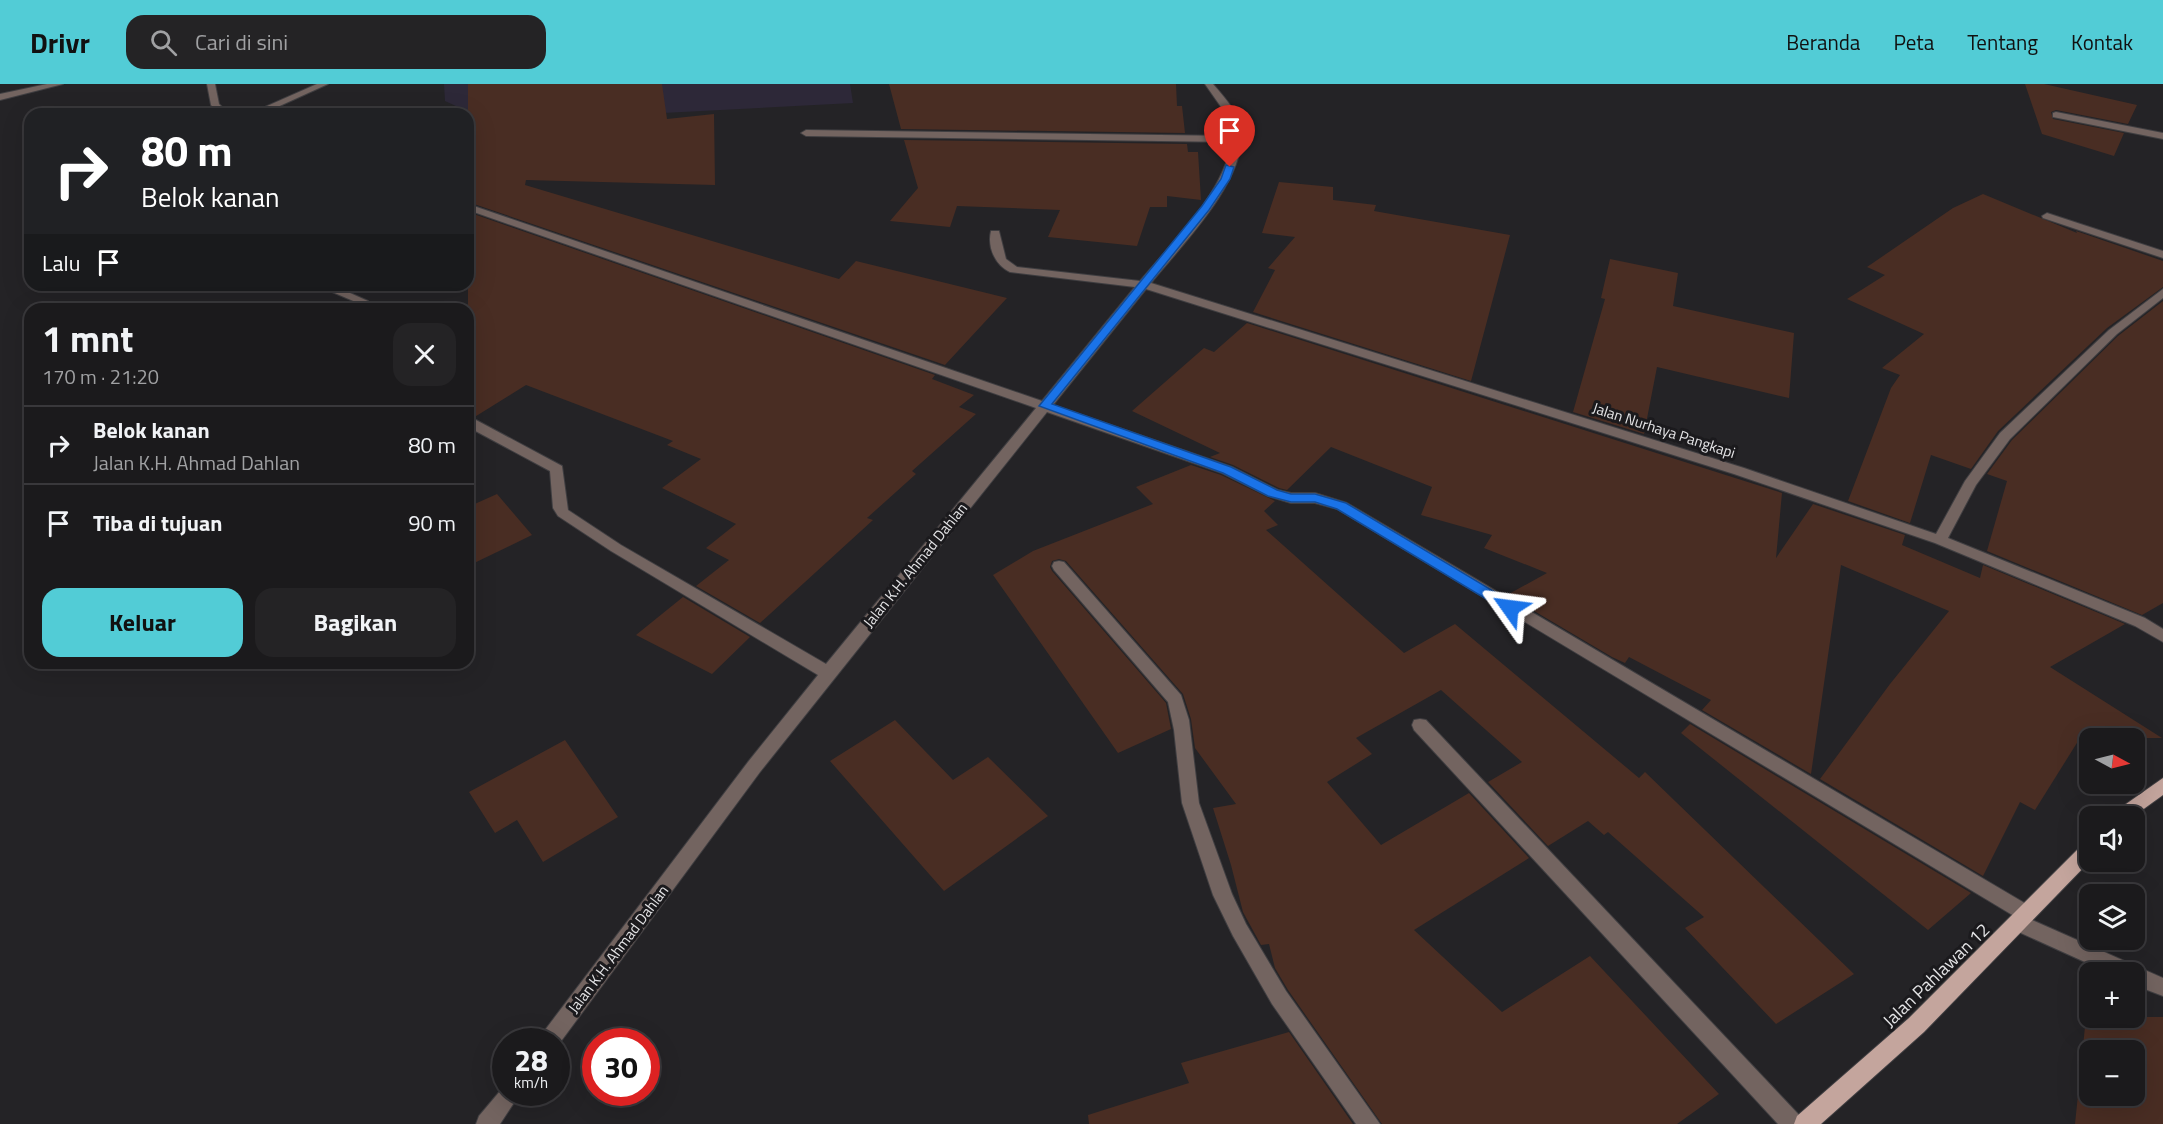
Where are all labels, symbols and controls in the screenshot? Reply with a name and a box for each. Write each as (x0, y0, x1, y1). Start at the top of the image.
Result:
search box (126, 15, 546, 69)
text: Drivr (30, 21, 90, 64)
text: Cari di sini (195, 25, 288, 59)
icon: search (147, 26, 180, 59)
text: Beranda (1786, 26, 1860, 58)
text: Peta (1893, 26, 1934, 58)
text: Tentang (1967, 26, 2038, 58)
text: Kontak (2071, 26, 2133, 58)
pin (1204, 105, 1255, 167)
icon: arrive (1213, 114, 1246, 147)
text: 80 m (141, 118, 233, 182)
icon: right (42, 132, 120, 210)
text: Belok kanan (141, 176, 280, 217)
text: Lalu (42, 246, 80, 280)
icon: arrive (92, 246, 125, 279)
text: 1 mnt (42, 311, 133, 366)
button: close (393, 323, 456, 386)
text: 170 m · 21:20 (42, 361, 159, 392)
street label: Jalan Nurhaya Pangkapi (1590, 396, 1738, 464)
text: Belok kanan (93, 413, 210, 447)
text: 80 m (408, 428, 456, 462)
icon: right (42, 429, 75, 462)
text: Jalan K.H. Ahmad Dahlan (93, 447, 300, 478)
street label: Jalan K.H. Ahmad Dahlan (857, 497, 973, 633)
text: Tiba di tujuan (93, 506, 222, 540)
text: 90 m (408, 506, 456, 540)
icon: arrive (42, 507, 75, 540)
position arrow (1478, 576, 1542, 640)
button: Keluar (42, 588, 243, 657)
button: Bagikan (255, 588, 456, 657)
north arrow (2079, 728, 2145, 794)
map controls (2079, 728, 2145, 1106)
button: sound (2079, 806, 2145, 872)
street label: Jalan K.H. Ahmad Dahlan (562, 880, 674, 1018)
button: layers (2079, 884, 2145, 950)
street label: Jalan Pahlawan 12 (1876, 917, 1996, 1033)
button: + (2079, 962, 2145, 1028)
speed limit sign: 30 (582, 1028, 660, 1106)
text: 28 (514, 1037, 548, 1083)
button: − (2079, 1040, 2145, 1106)
text: km/h (514, 1071, 548, 1094)

